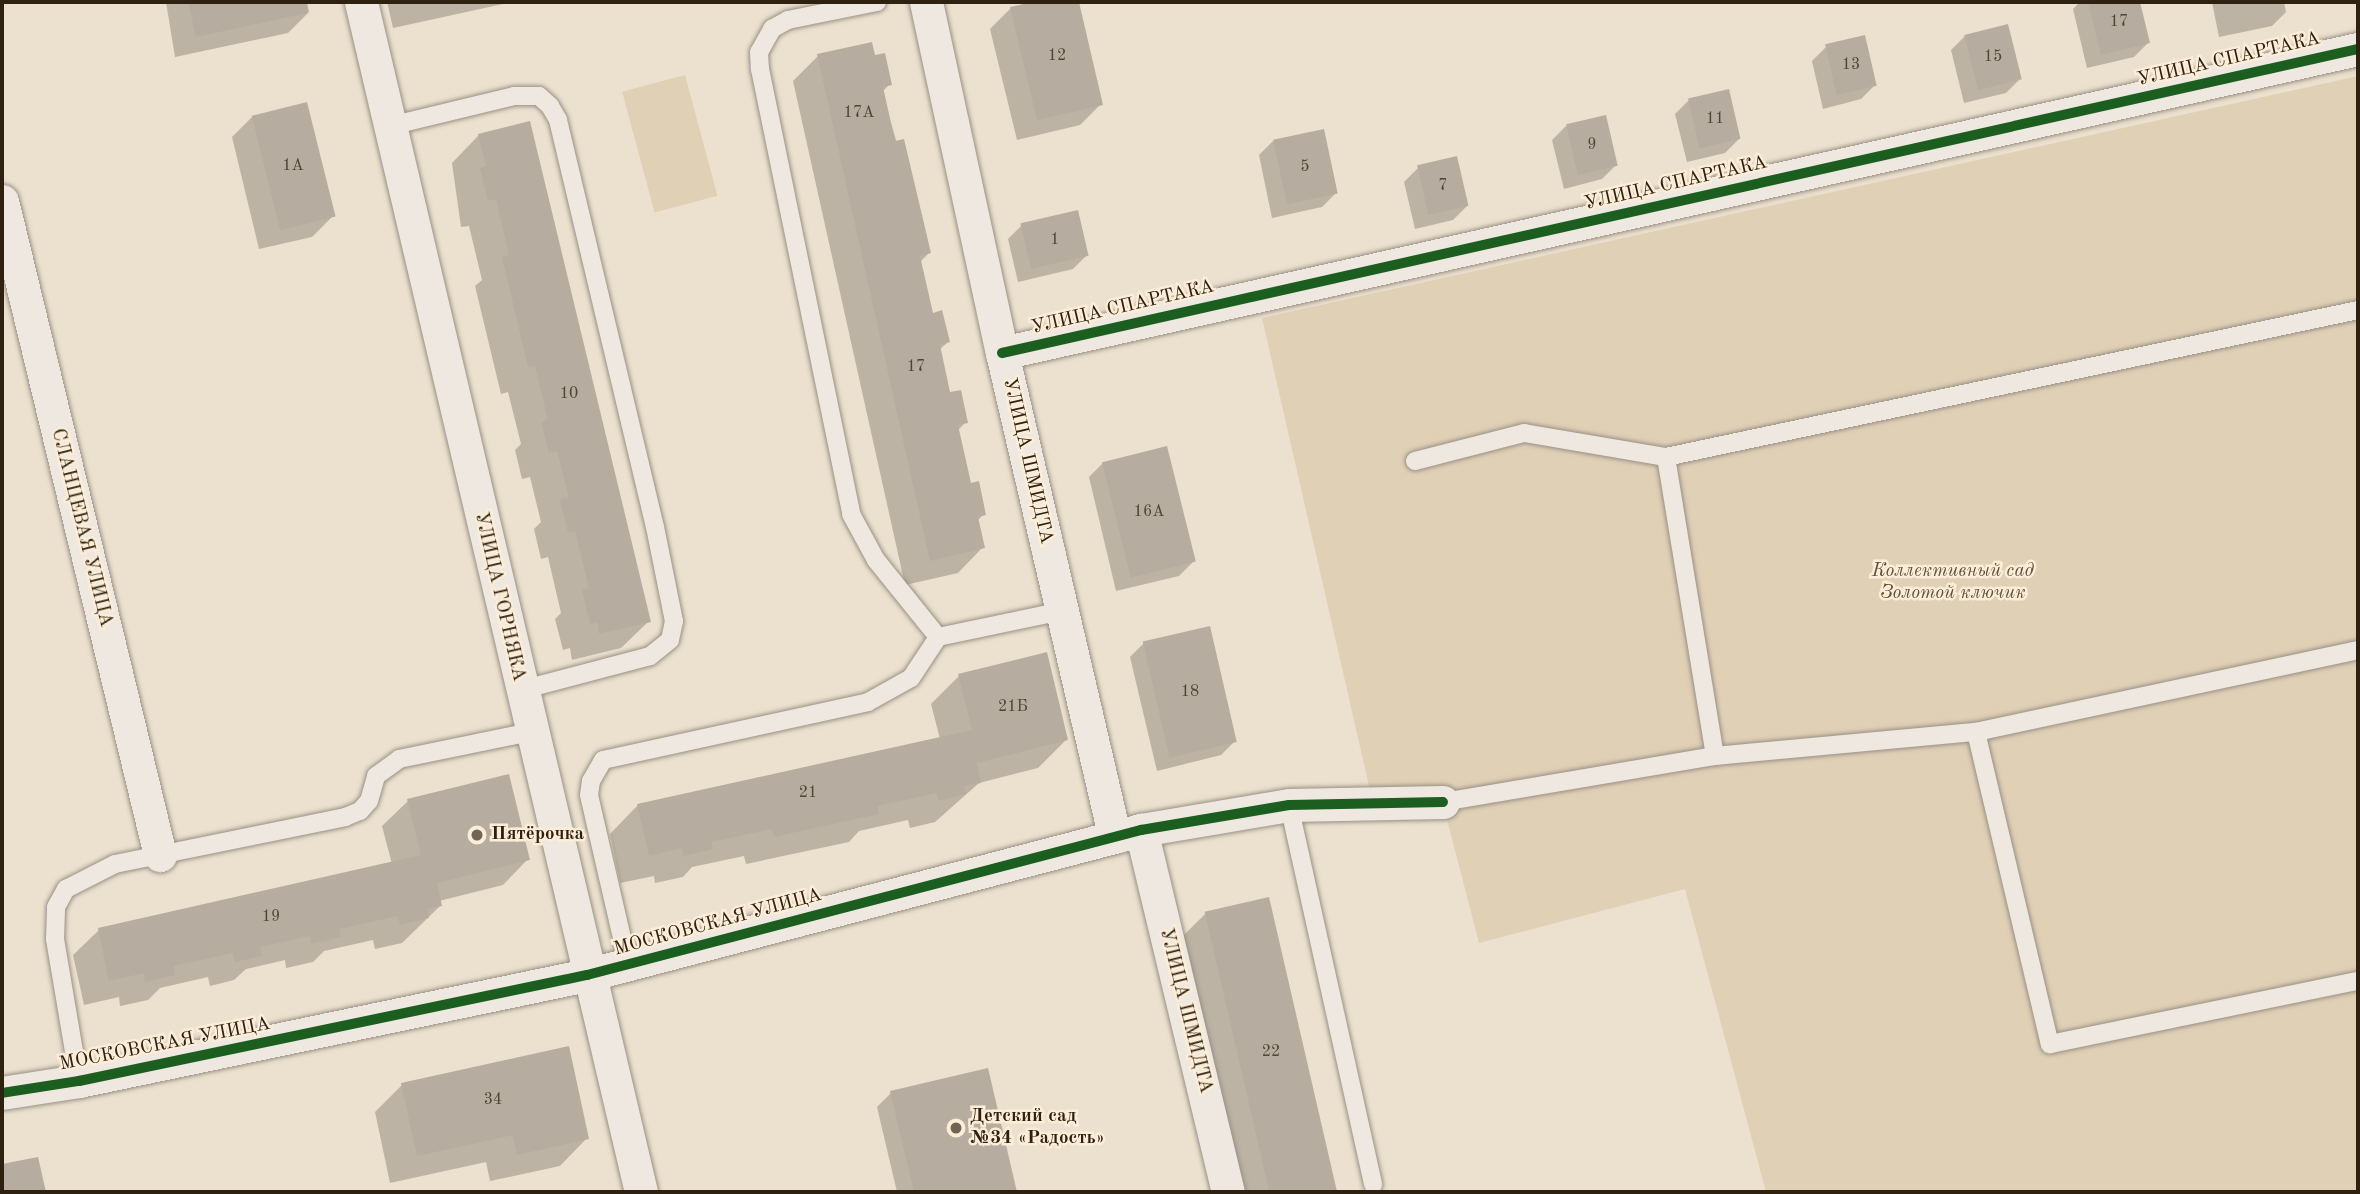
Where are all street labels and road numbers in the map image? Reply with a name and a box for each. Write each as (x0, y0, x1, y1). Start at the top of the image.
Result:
street label: УЛИЦА СПАРТАКА (2135, 28, 2323, 92)
street label: УЛИЦА СПАРТАКА (1582, 152, 1770, 216)
street label: УЛИЦА СПАРТАКА (1029, 276, 1217, 340)
street label: УЛИЦА ШМИДТА (997, 376, 1057, 546)
street label: СЛАНЦЕВАЯ УЛИЦА (45, 426, 117, 630)
street label: УЛИЦА ГОРНЯКА (468, 510, 530, 684)
street label: МОСКОВСКАЯ УЛИЦА (611, 884, 825, 962)
street label: УЛИЦА ШМИДТА (1153, 926, 1217, 1096)
street label: МОСКОВСКАЯ УЛИЦА (58, 1013, 272, 1077)

